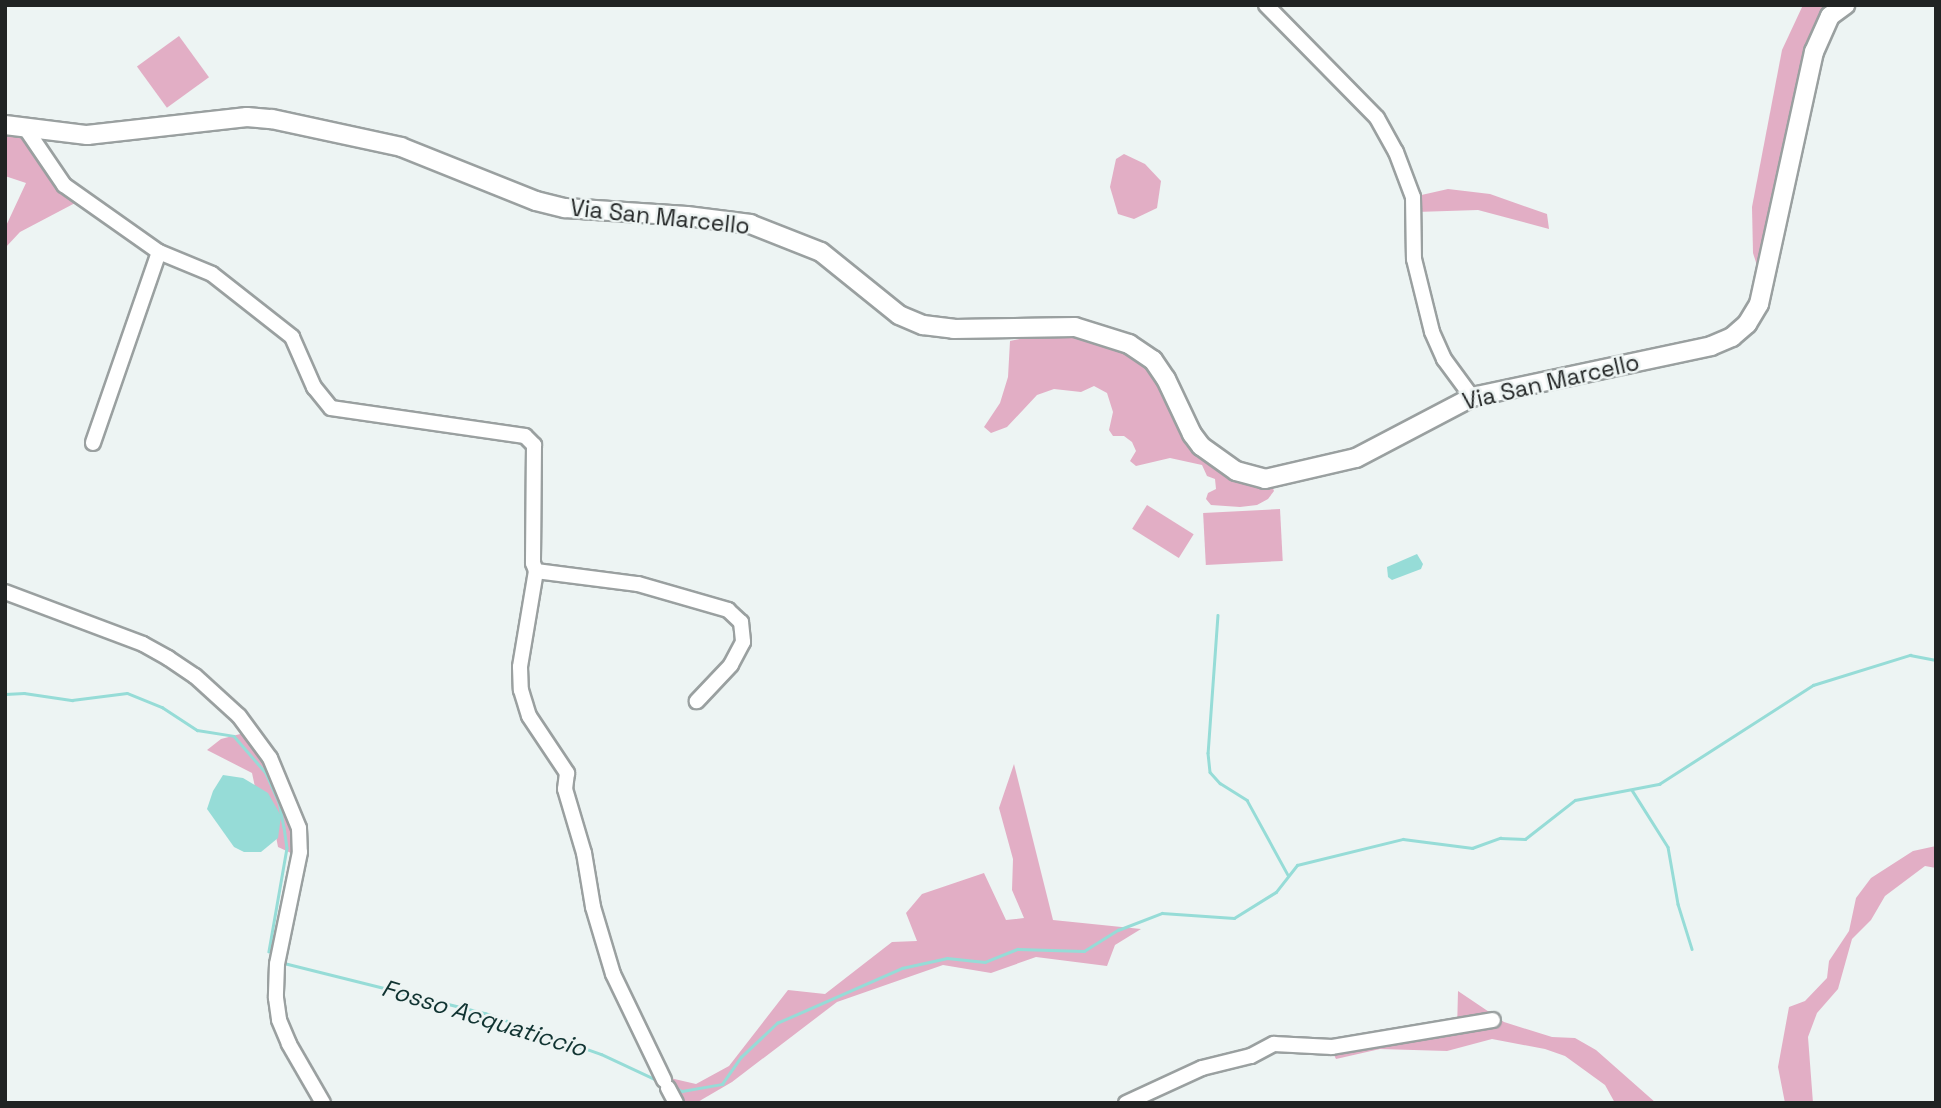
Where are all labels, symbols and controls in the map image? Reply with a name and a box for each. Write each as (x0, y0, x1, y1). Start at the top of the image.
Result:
street label: Via San Marcello (569, 194, 751, 240)
street label: Via San Marcello (1460, 348, 1642, 416)
water label: Fosso Acquaticcio (378, 973, 590, 1063)

